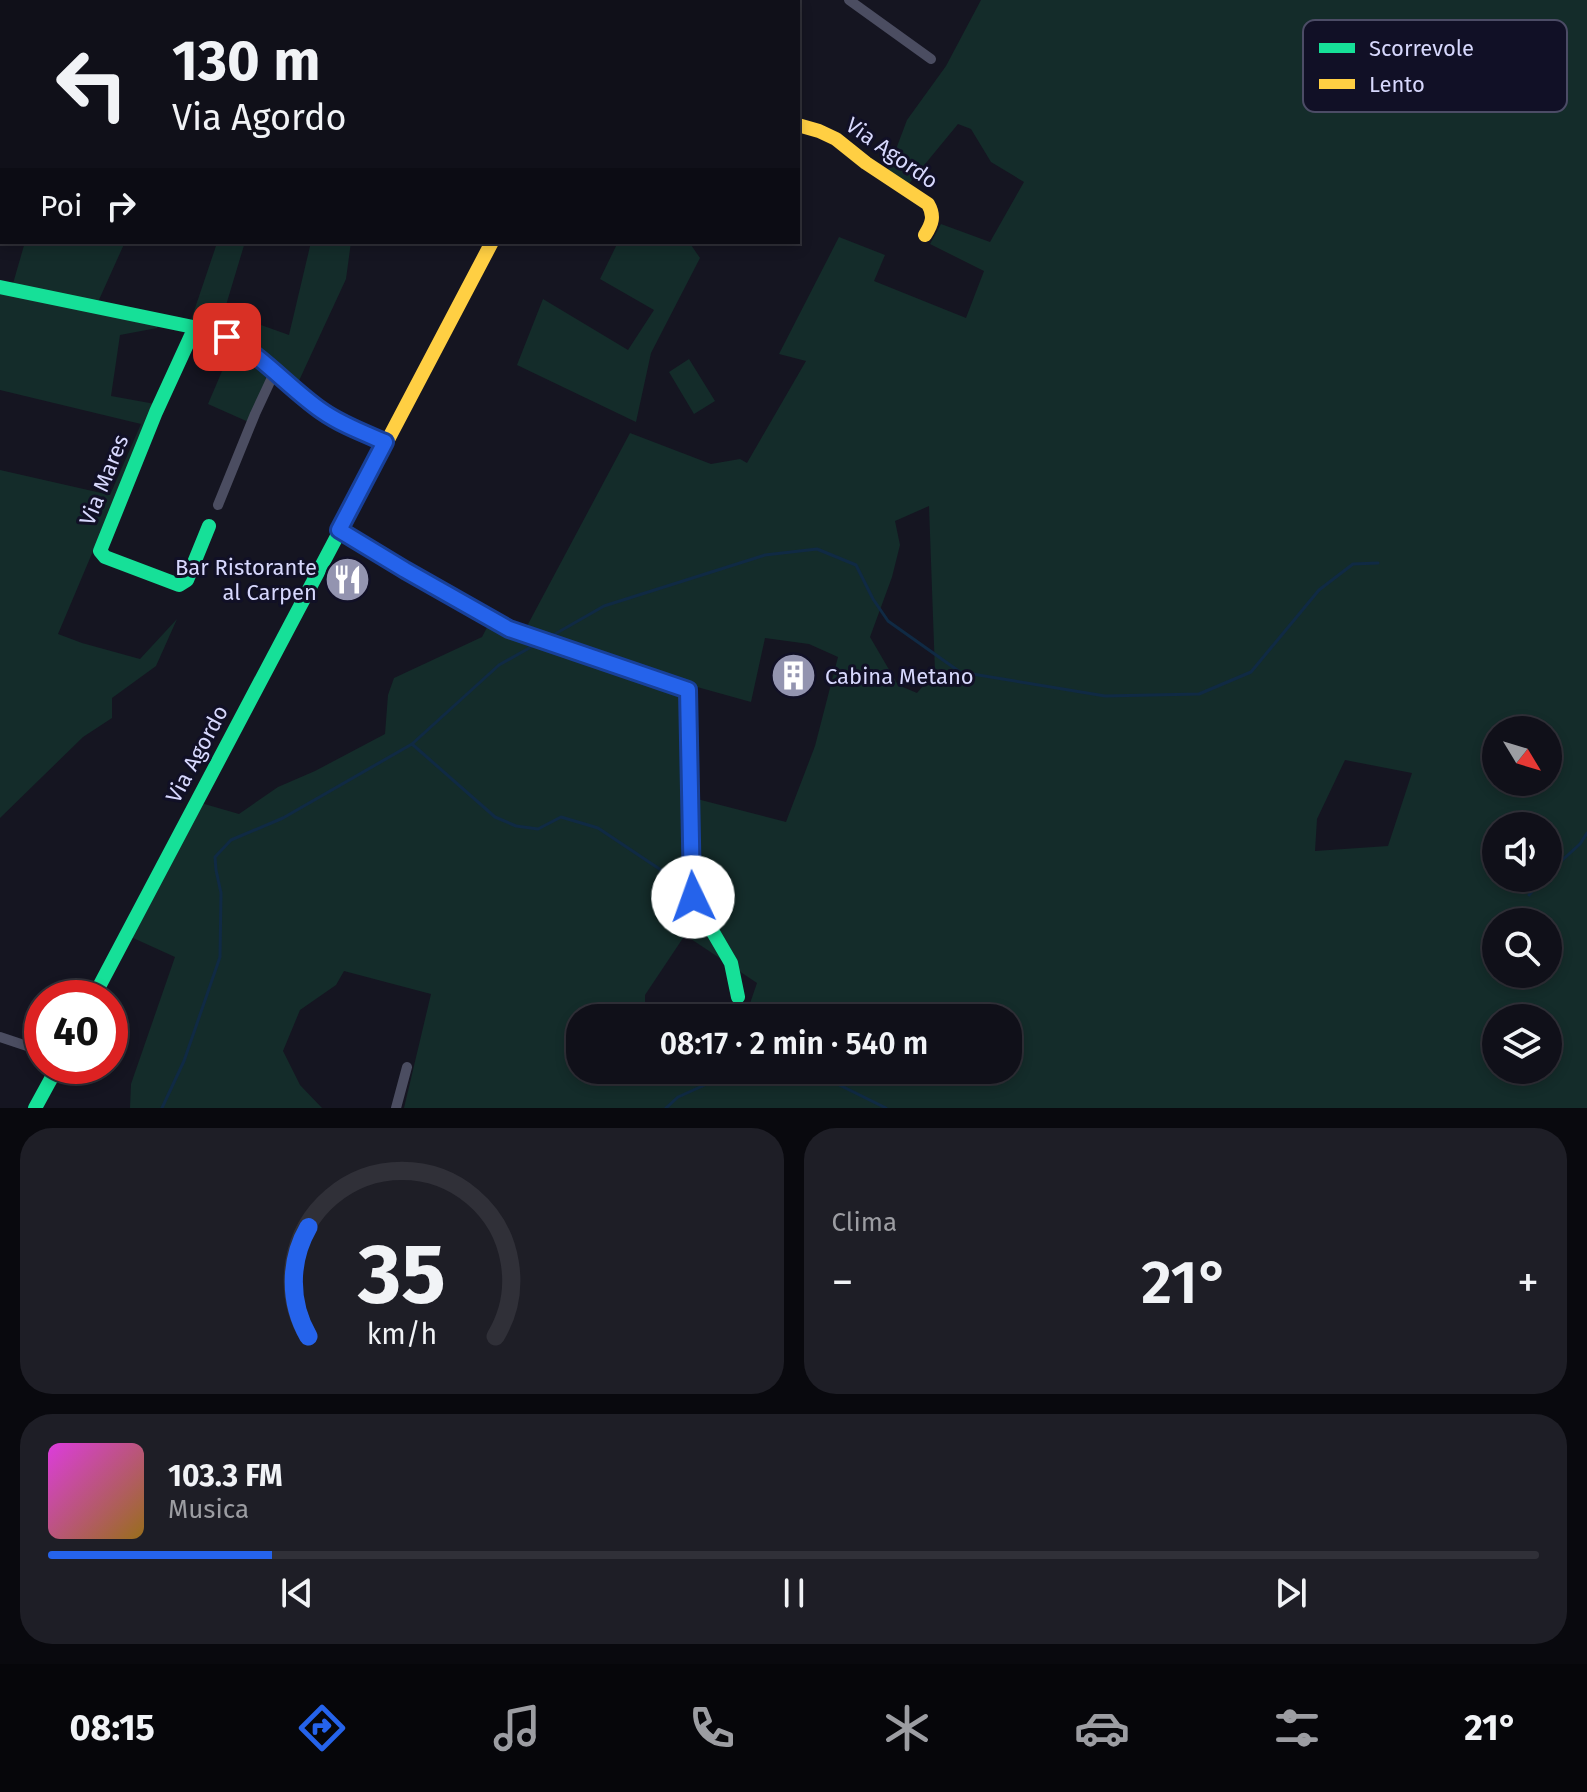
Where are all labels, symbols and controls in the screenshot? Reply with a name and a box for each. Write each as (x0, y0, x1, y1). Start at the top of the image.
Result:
legend (1303, 20, 1567, 112)
text: 130 m (172, 28, 320, 95)
icon: left (40, 32, 144, 136)
text: Scorrevole (1369, 35, 1474, 62)
text: Lento (1369, 71, 1425, 98)
text: Via Agordo (172, 96, 346, 140)
street label: Via Agordo (841, 111, 943, 195)
icon: right (99, 184, 143, 228)
text: Poi (40, 188, 83, 224)
pin (193, 303, 261, 371)
icon: arrive (205, 315, 249, 359)
street label: Via Mares (74, 431, 134, 529)
place label: Bar Ristorante al Carpen (175, 554, 317, 606)
restaurant icon: Bar Ristorante al Carpen (324, 556, 372, 604)
building icon: Cabina Metano (770, 652, 818, 700)
place label: Cabina Metano (825, 663, 974, 690)
street label: Via Agordo (160, 701, 234, 807)
north arrow (1482, 716, 1562, 796)
map controls (1482, 716, 1562, 1084)
button: sound (1482, 812, 1562, 892)
position arrow (651, 855, 735, 939)
button: search (1482, 908, 1562, 988)
speed limit sign: 40 (24, 980, 128, 1084)
button: layers (1482, 1004, 1562, 1084)
text: 08:17 · 2 min · 540 m (660, 1026, 928, 1062)
text: Clima (832, 1207, 897, 1238)
text: 35 (357, 1225, 446, 1325)
text: 21° (1141, 1247, 1229, 1319)
text: − (832, 1256, 854, 1309)
text: + (1517, 1256, 1539, 1309)
text: km/h (366, 1317, 437, 1352)
text: 103.3 FM (168, 1458, 283, 1494)
text: Musica (168, 1494, 249, 1525)
icon: previous (275, 1571, 319, 1615)
icon: pause (772, 1571, 816, 1615)
icon: next (1269, 1571, 1313, 1615)
icon: directions (294, 1700, 350, 1756)
icon: music (489, 1700, 545, 1756)
icon: phone (684, 1700, 740, 1756)
icon: climate (879, 1700, 935, 1756)
icon: car (1074, 1700, 1130, 1756)
icon: filters (1269, 1700, 1325, 1756)
text: 08:15 (70, 1706, 155, 1750)
text: 21° (1464, 1706, 1517, 1750)

